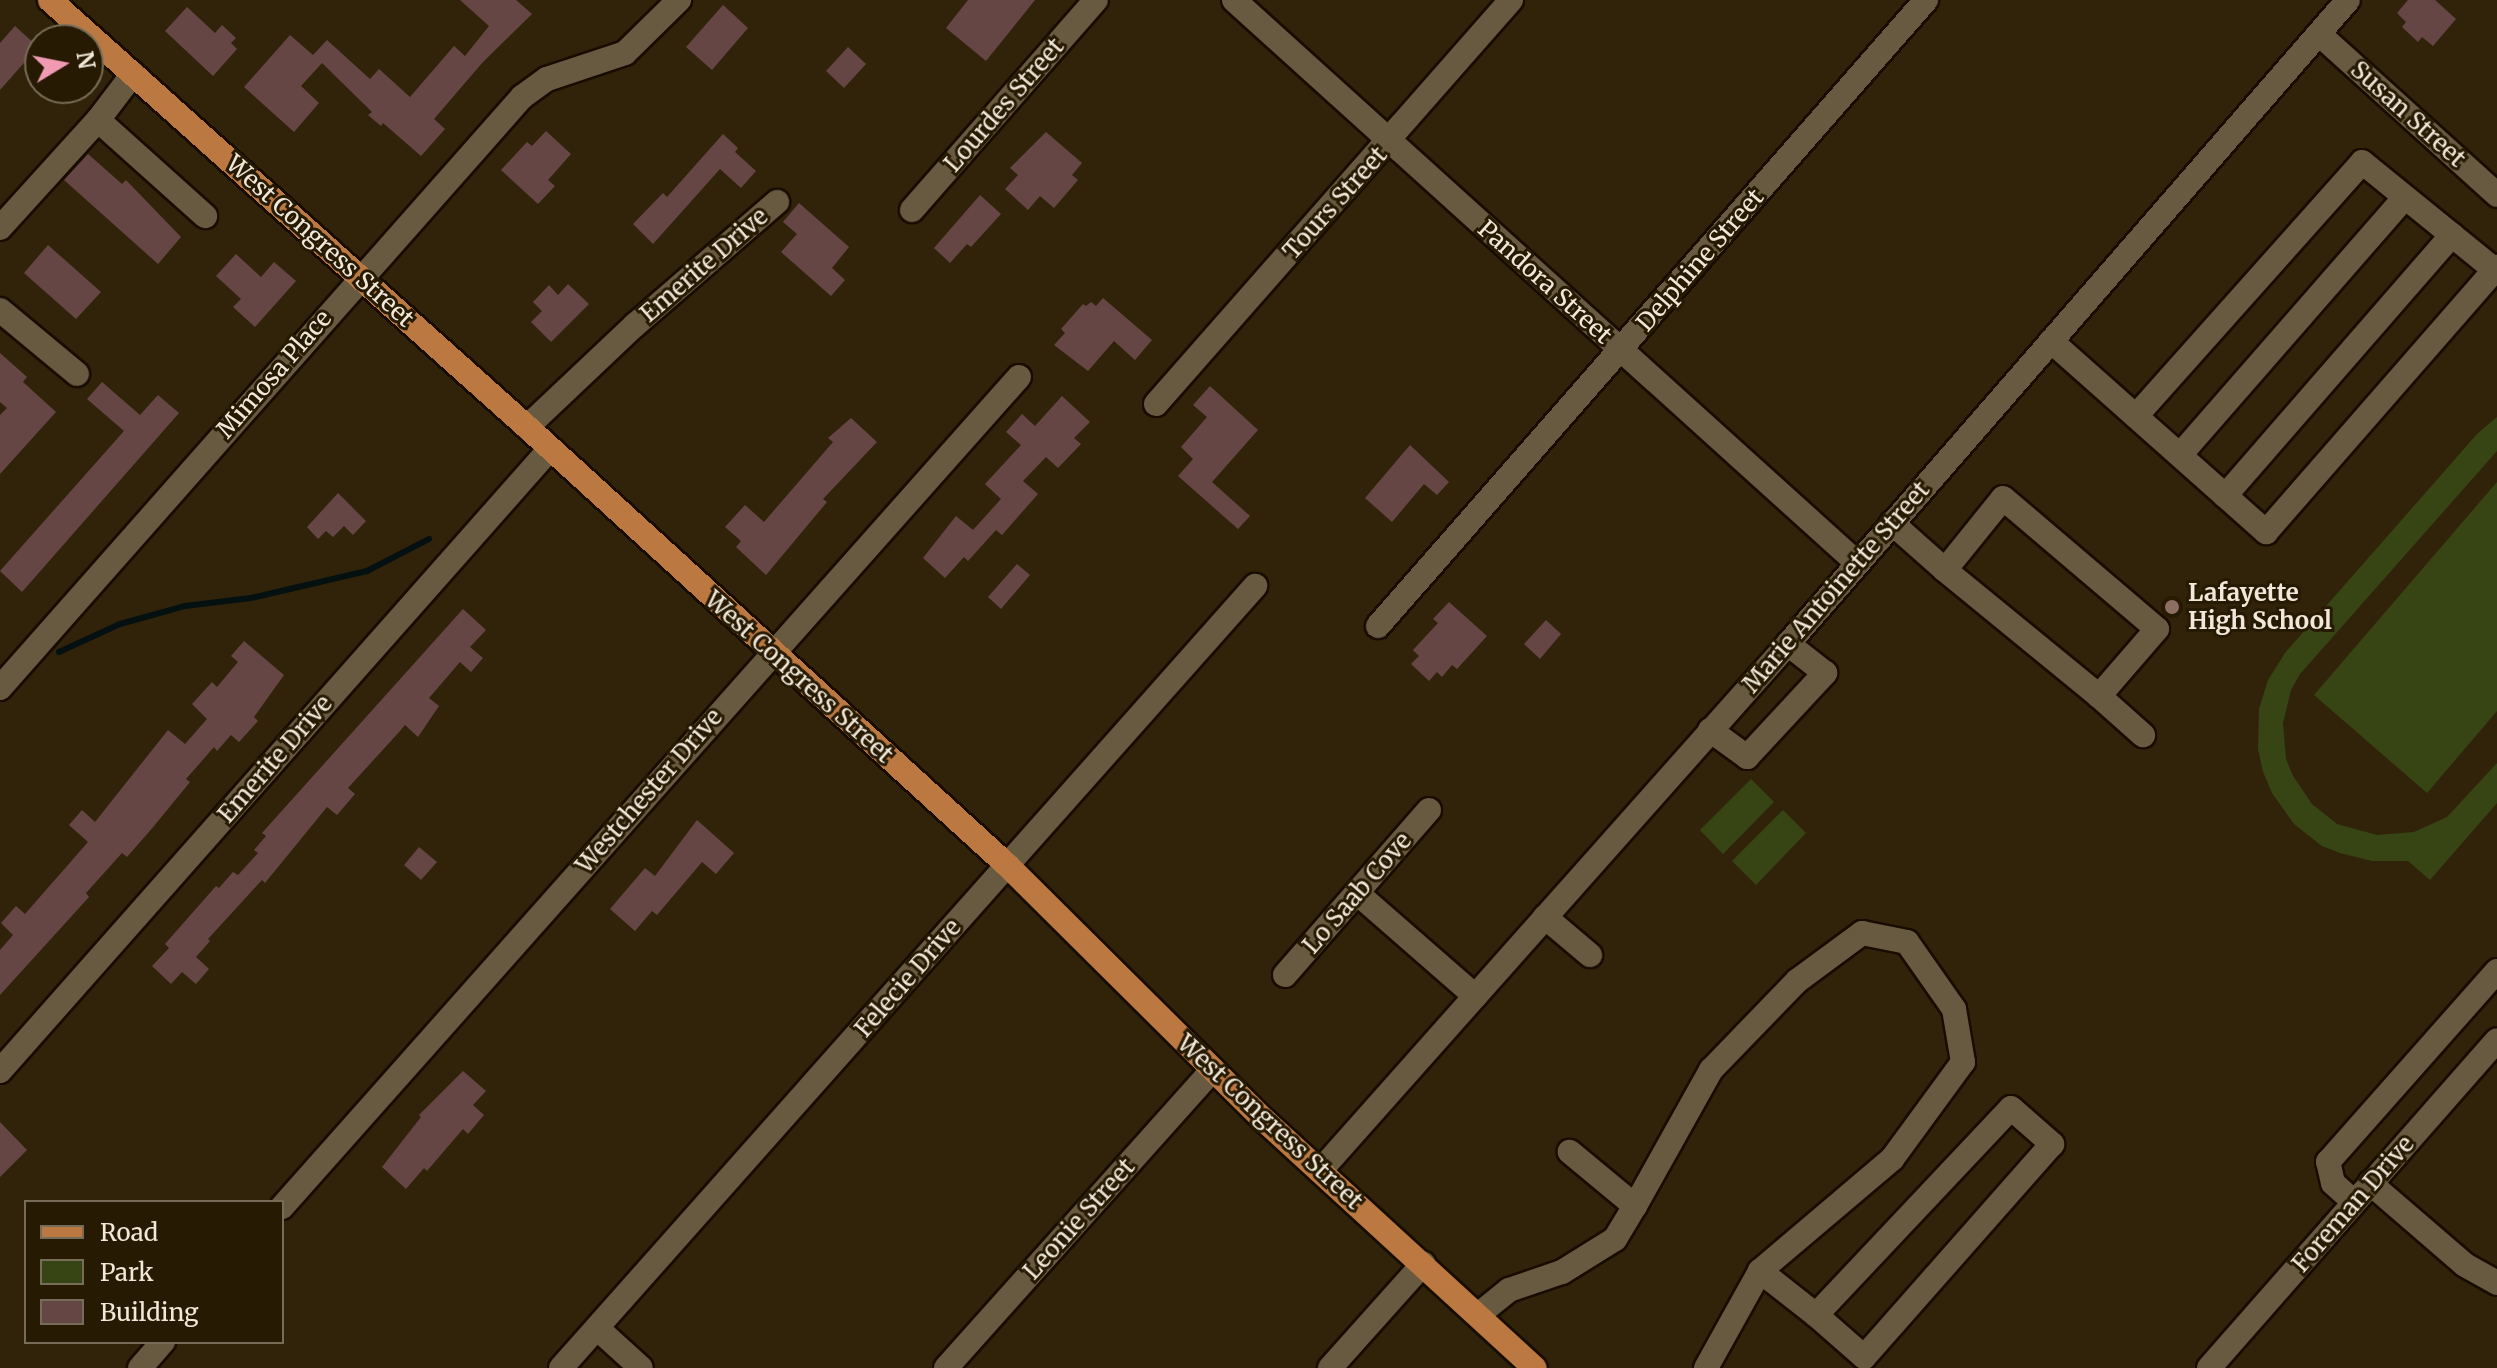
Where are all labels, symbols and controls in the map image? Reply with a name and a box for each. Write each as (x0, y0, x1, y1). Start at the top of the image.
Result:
north arrow (24, 24, 104, 104)
street label: Lourdes Street (938, 32, 1070, 178)
text: N (70, 49, 101, 71)
street label: Susan Street (2345, 55, 2471, 173)
street label: Tours Street (1277, 141, 1393, 265)
street label: West Congress Street (220, 149, 420, 333)
street label: Delphine Street (1630, 183, 1770, 337)
street label: Emerite Drive (634, 202, 774, 328)
street label: Pandora Street (1472, 214, 1618, 350)
street label: Mimosa Place (211, 304, 337, 444)
street label: Marie Antoinette Street (1736, 476, 1936, 698)
place label: Lafayette High School (2188, 579, 2332, 635)
street label: West Congress Street (699, 585, 899, 769)
marker: Lafayette High School (2163, 598, 2181, 616)
street label: Emerite Drive (212, 689, 338, 829)
street label: Westchester Drive (570, 703, 728, 879)
street label: Lo Saab Cove (1297, 827, 1417, 959)
street label: Felecie Drive (849, 913, 967, 1043)
street label: West Congress Street (1171, 1029, 1369, 1215)
street label: Foreman Drive (2286, 1130, 2420, 1278)
street label: Leonie Street (1017, 1153, 1141, 1285)
legend (24, 1200, 284, 1344)
text: Road (100, 1217, 158, 1248)
text: Park (100, 1257, 153, 1288)
text: Building (100, 1297, 199, 1328)

